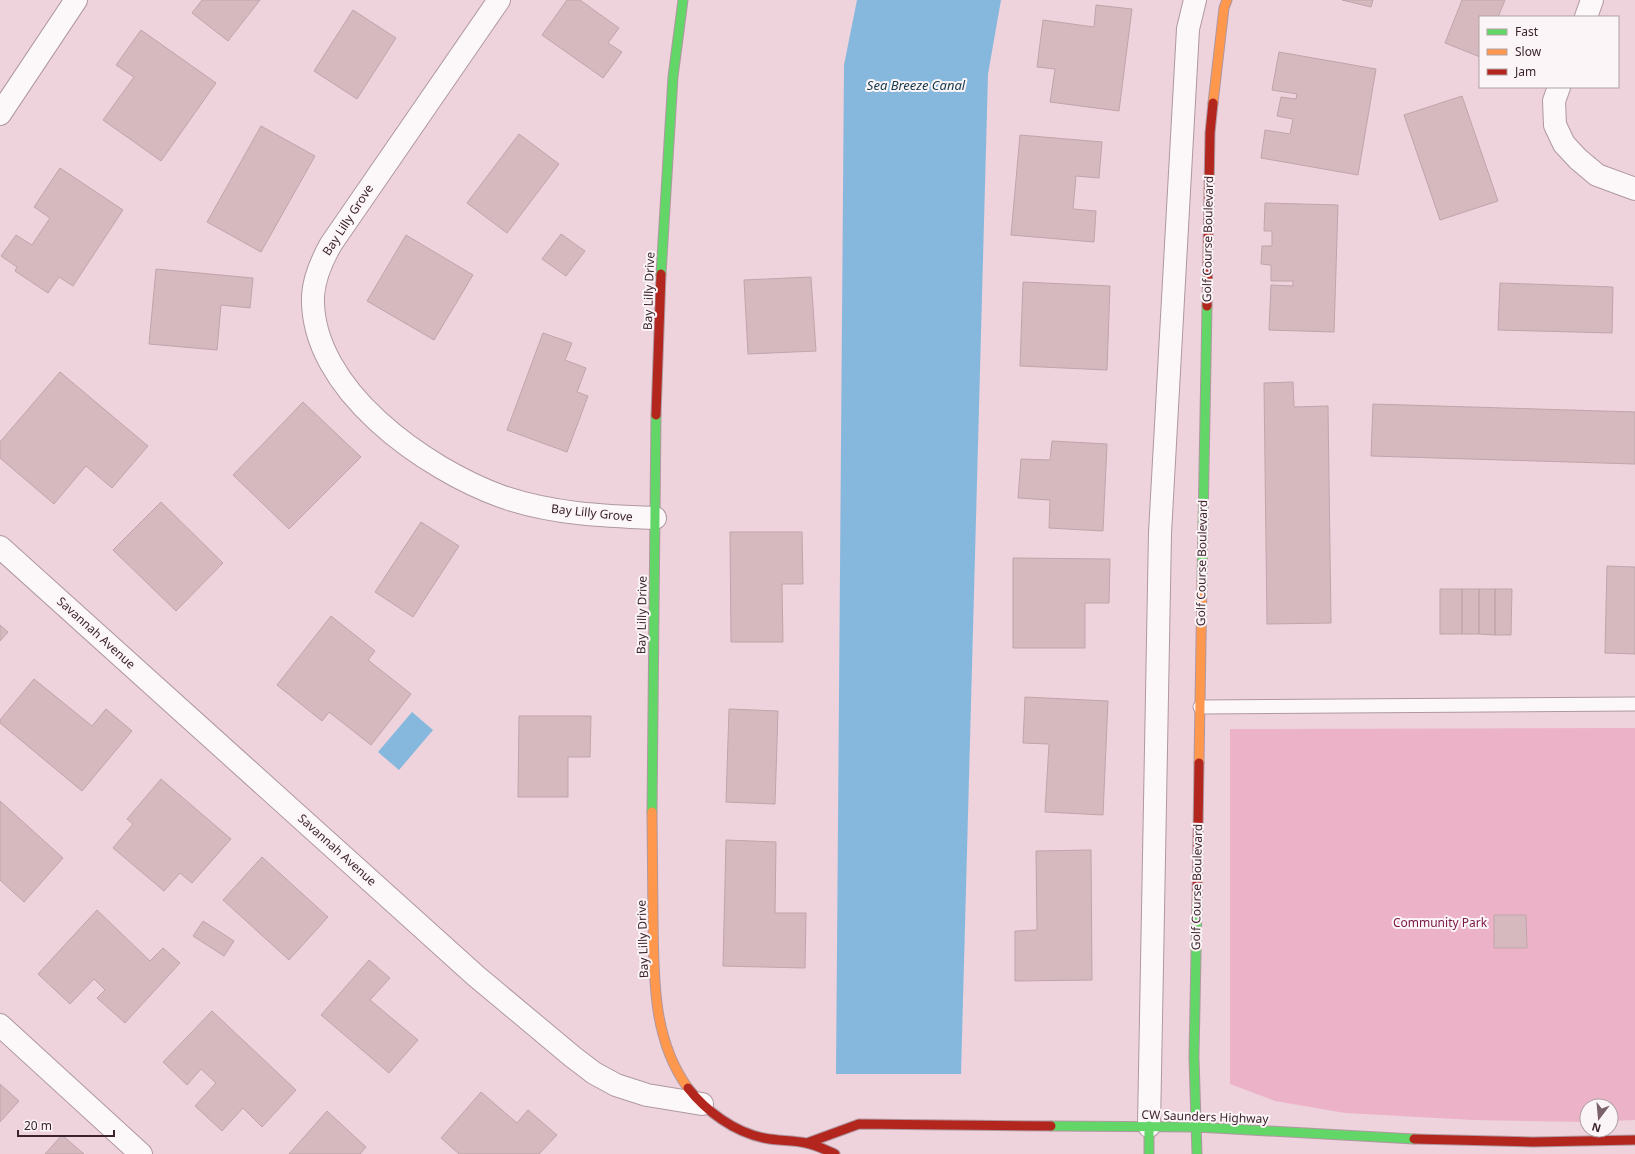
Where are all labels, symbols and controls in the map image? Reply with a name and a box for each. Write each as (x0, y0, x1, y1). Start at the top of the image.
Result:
legend (1479, 16, 1619, 88)
text: Fast (1515, 23, 1539, 40)
text: Slow (1515, 43, 1542, 60)
text: Jam (1514, 63, 1536, 80)
water label: Sea Breeze Canal (867, 76, 966, 94)
street label: Golf Course Boulevard (1198, 176, 1217, 302)
street label: Bay Lilly Grove (318, 181, 377, 259)
street label: Bay Lilly Drive (639, 251, 658, 330)
street label: Bay Lilly Grove (550, 500, 634, 525)
street label: Golf Course Boulevard (1192, 500, 1211, 626)
street label: Bay Lilly Drive (632, 575, 651, 654)
street label: Savannah Avenue (53, 593, 139, 673)
street label: Savannah Avenue (294, 810, 380, 890)
street label: Golf Course Boulevard (1187, 824, 1206, 950)
street label: Bay Lilly Drive (633, 899, 652, 978)
park label: Community Park (1393, 914, 1488, 931)
north arrow (1579, 1098, 1619, 1138)
street label: CW Saunders Highway (1141, 1106, 1270, 1127)
scale bar (18, 1112, 114, 1138)
text: 20 m (24, 1117, 52, 1134)
text: N (1590, 1120, 1602, 1137)

